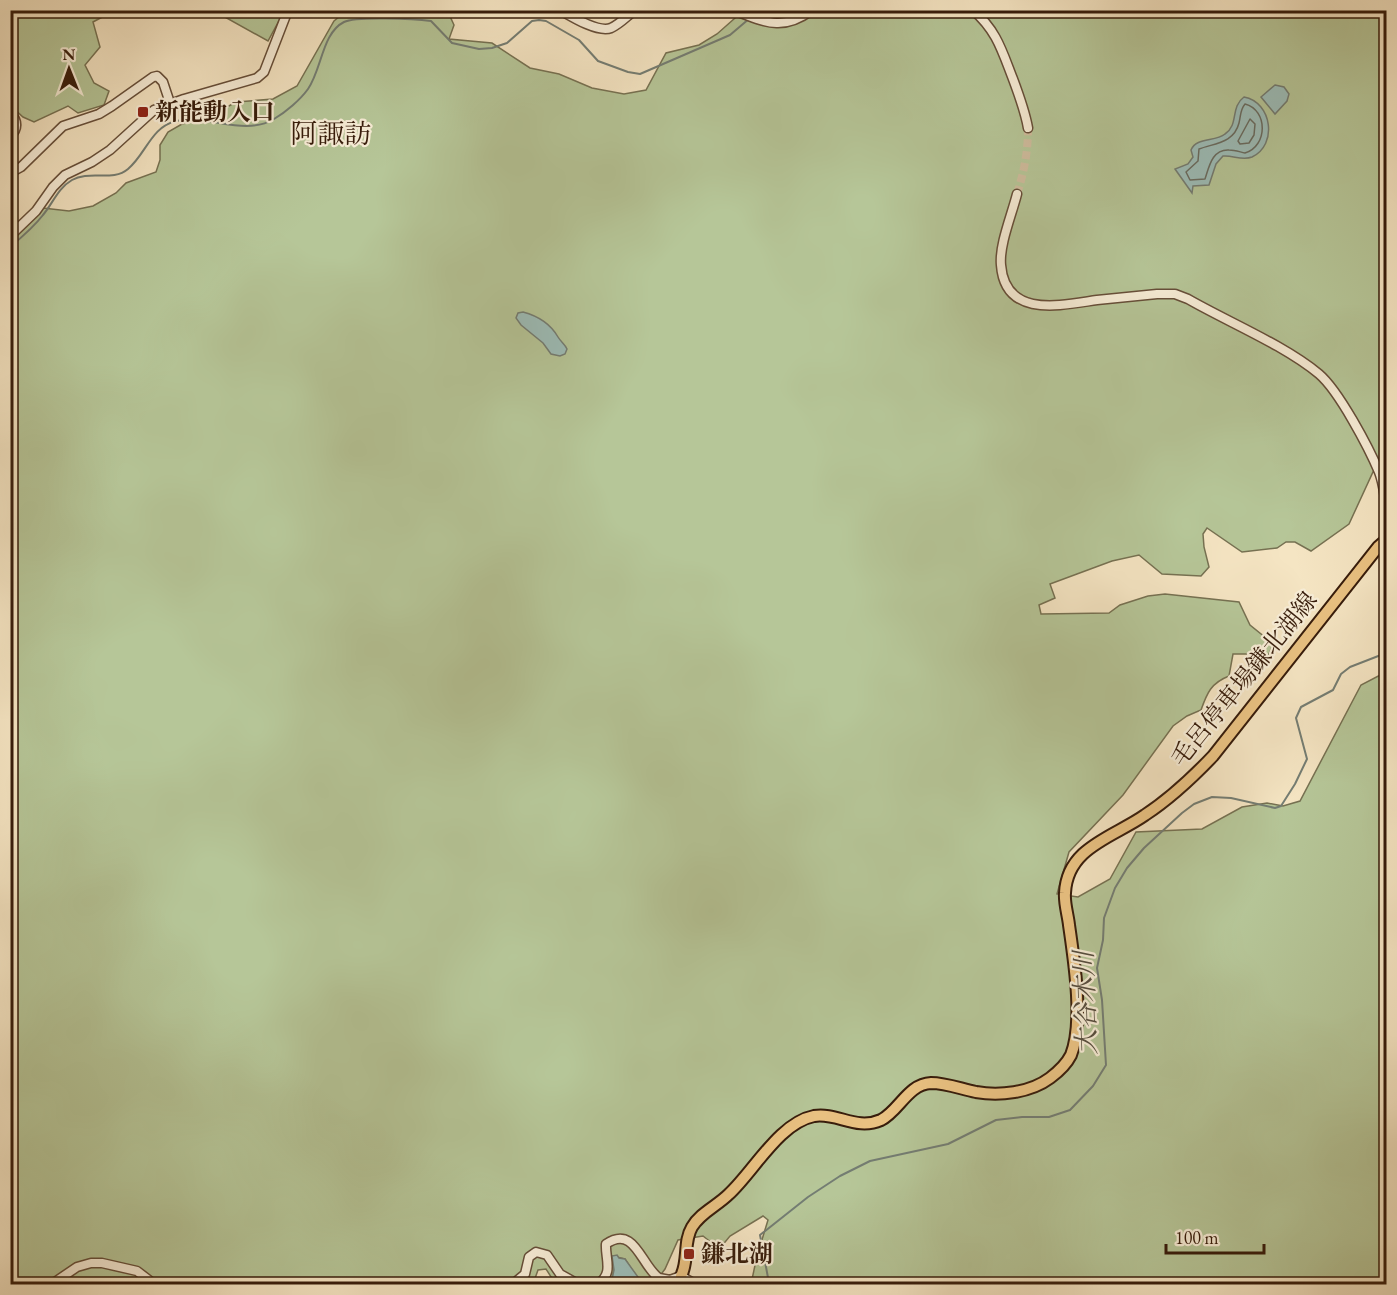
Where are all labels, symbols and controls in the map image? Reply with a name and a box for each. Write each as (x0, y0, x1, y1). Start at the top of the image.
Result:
north arrow (39, 39, 99, 99)
text: N (62, 44, 75, 65)
place label: 新能動入口 (155, 96, 275, 127)
marker: 新能動入口 (136, 105, 150, 119)
district label: 阿諏訪 (291, 116, 372, 151)
street label: 毛呂停車場鎌北湖線 (1164, 585, 1324, 772)
water label: 大谷木川 (1066, 947, 1104, 1056)
scale bar (1166, 1217, 1264, 1255)
text: 100 m (1175, 1226, 1219, 1249)
place label: 鎌北湖 (701, 1238, 773, 1269)
marker: 鎌北湖 (682, 1247, 696, 1261)

